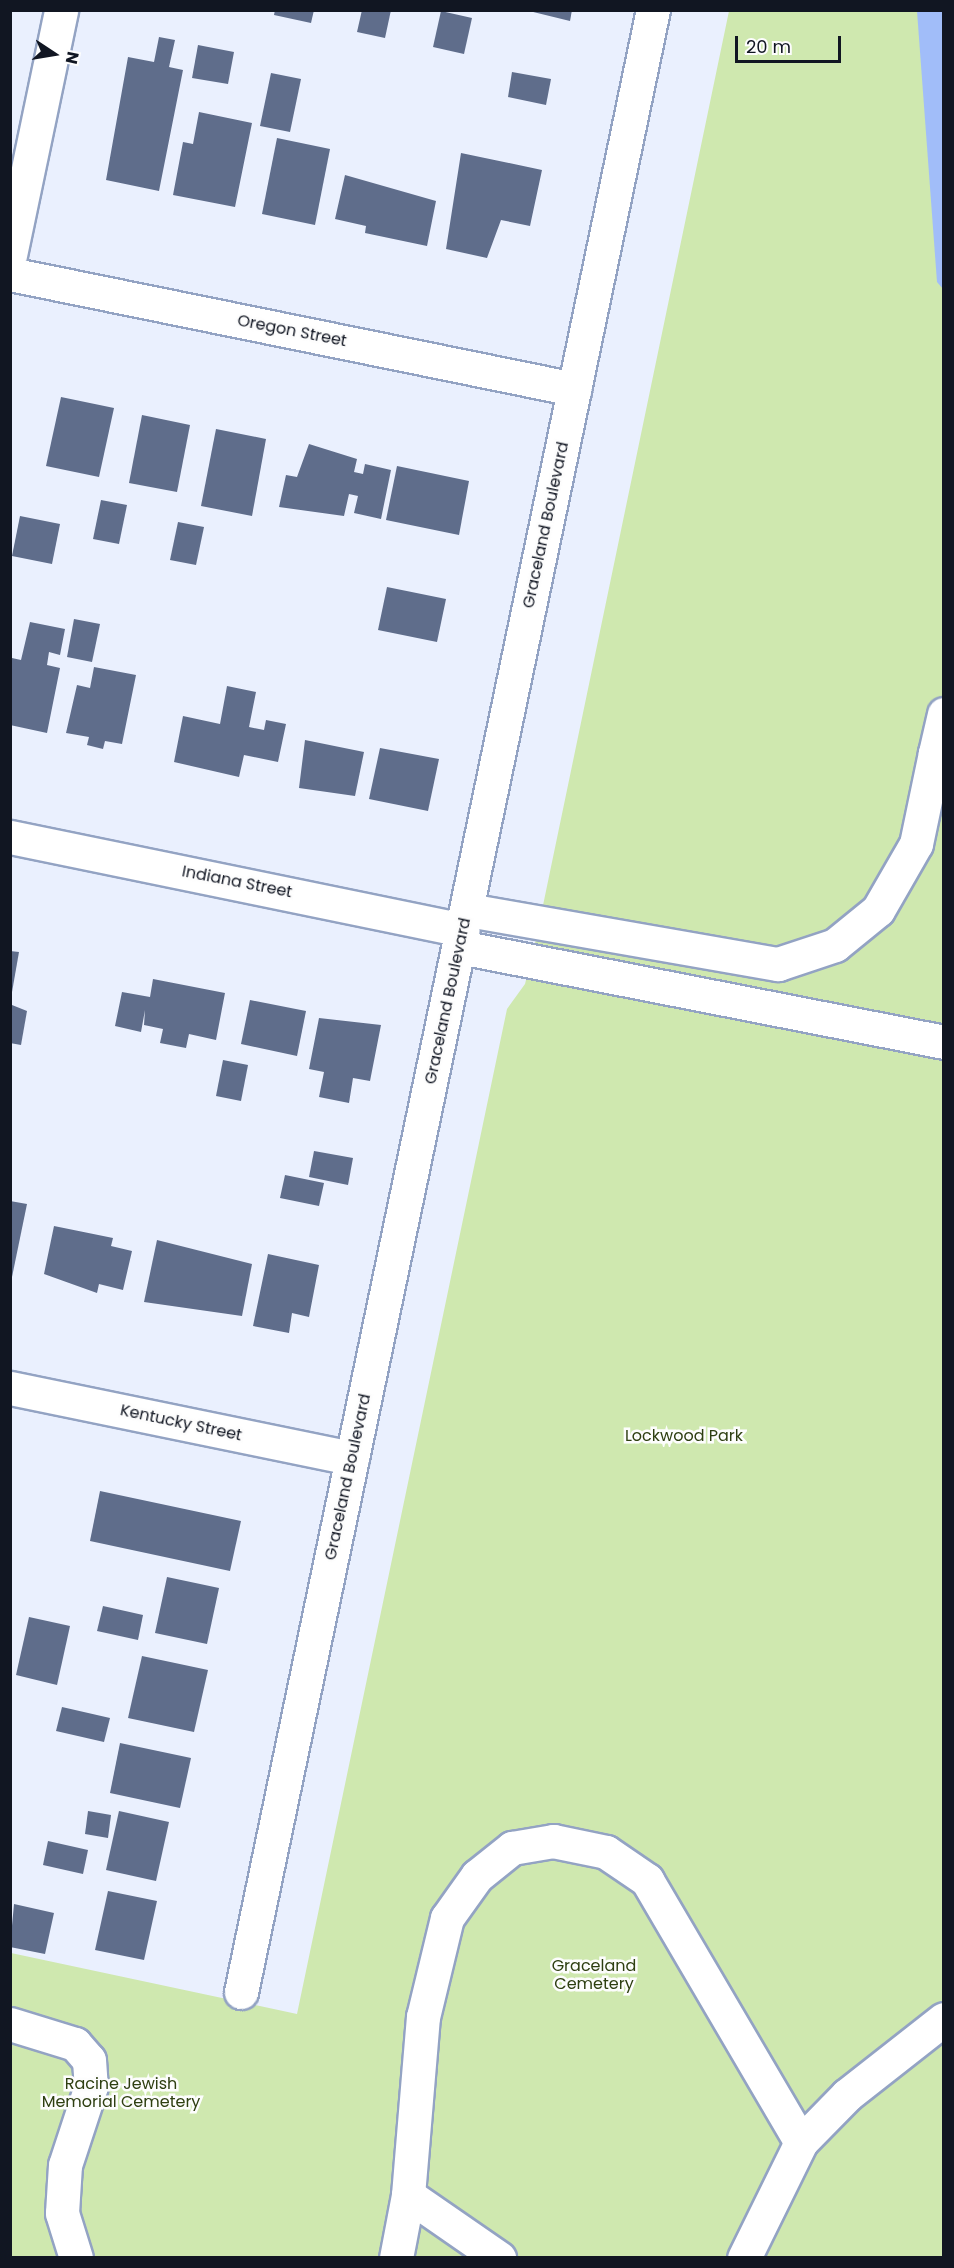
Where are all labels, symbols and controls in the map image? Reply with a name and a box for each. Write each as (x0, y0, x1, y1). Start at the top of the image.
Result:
north arrow (24, 24, 84, 84)
scale bar (738, 24, 844, 62)
text: 20 m (746, 34, 791, 59)
text: N (60, 50, 85, 66)
street label: Oregon Street (236, 311, 348, 351)
street label: Graceland Boulevard (519, 440, 573, 610)
street label: Indiana Street (180, 862, 294, 902)
street label: Graceland Boulevard (421, 916, 475, 1086)
street label: Graceland Boulevard (321, 1392, 375, 1562)
street label: Kentucky Street (118, 1401, 244, 1445)
park label: Lockwood Park (625, 1426, 743, 1446)
park label: Graceland Cemetery (552, 1956, 636, 1994)
park label: Racine Jewish Memorial Cemetery (42, 2074, 200, 2112)

